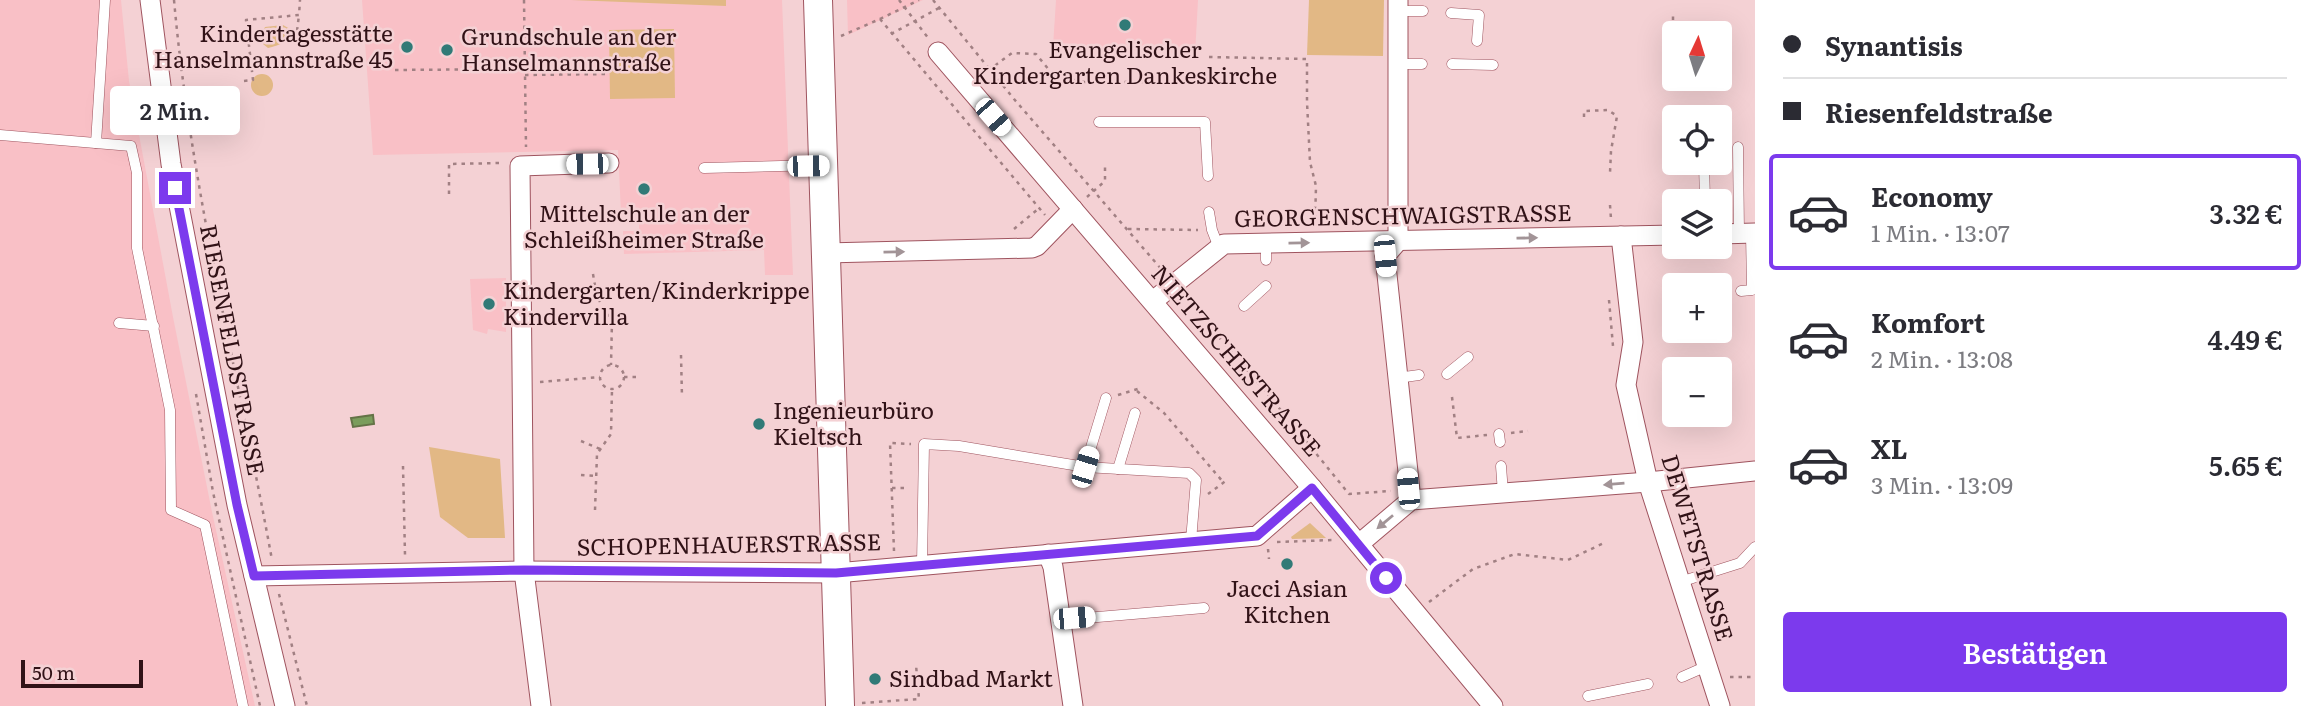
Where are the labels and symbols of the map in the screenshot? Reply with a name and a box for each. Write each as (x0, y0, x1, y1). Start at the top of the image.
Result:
place label: Kindertagesstätte Hanselmannstraße 45 (154, 15, 393, 75)
marker: Evangelischer Kindergarten Dankeskirche (1117, 17, 1133, 33)
place label: Grundschule an der Hanselmannstraße (461, 18, 676, 78)
north arrow (1662, 21, 1732, 91)
place label: Evangelischer Kindergarten Dankeskirche (973, 31, 1277, 91)
marker: Kindertagesstätte Hanselmannstraße 45 (399, 39, 415, 55)
marker: Grundschule an der Hanselmannstraße (439, 42, 455, 58)
callout: 2 Min. (110, 86, 240, 136)
car (972, 94, 1015, 140)
car (566, 153, 609, 175)
car (787, 155, 830, 177)
route end (159, 172, 191, 204)
marker: Mittelschule an der Schleißheimer Straße (636, 181, 652, 197)
street label: GEORGENSCHWAIGSTRASSE (1234, 194, 1572, 234)
place label: Mittelschule an der Schleißheimer Straße (524, 195, 764, 255)
street label: RIESENFELDSTRASSE (193, 221, 275, 478)
one-way arrow (1516, 233, 1538, 244)
car (1373, 234, 1398, 278)
one-way arrow (1289, 237, 1311, 249)
one-way arrow (883, 246, 905, 257)
street label: NIETZSCHESTRASSE (1145, 256, 1330, 463)
place label: Kindergarten/Kinderkrippe Kindervilla (503, 272, 810, 332)
marker: Kindergarten/Kinderkrippe Kindervilla (481, 296, 497, 312)
place label: Ingenieurbüro Kieltsch (773, 392, 934, 452)
marker: Ingenieurbüro Kieltsch (751, 416, 767, 432)
car (1069, 444, 1102, 490)
street label: DEWETSTRASSE (1654, 450, 1744, 645)
car (1396, 467, 1421, 511)
one-way arrow (1603, 479, 1625, 490)
one-way arrow (1376, 514, 1394, 530)
street label: SCHOPENHAUERSTRASSE (576, 523, 882, 563)
marker: Jacci Asian Kitchen (1279, 556, 1295, 572)
route start (1370, 562, 1402, 594)
place label: Jacci Asian Kitchen (1226, 570, 1348, 630)
car (1053, 606, 1096, 630)
scale bar (21, 657, 144, 689)
place label: Sindbad Markt (889, 660, 1054, 694)
marker: Sindbad Markt (867, 671, 883, 687)

